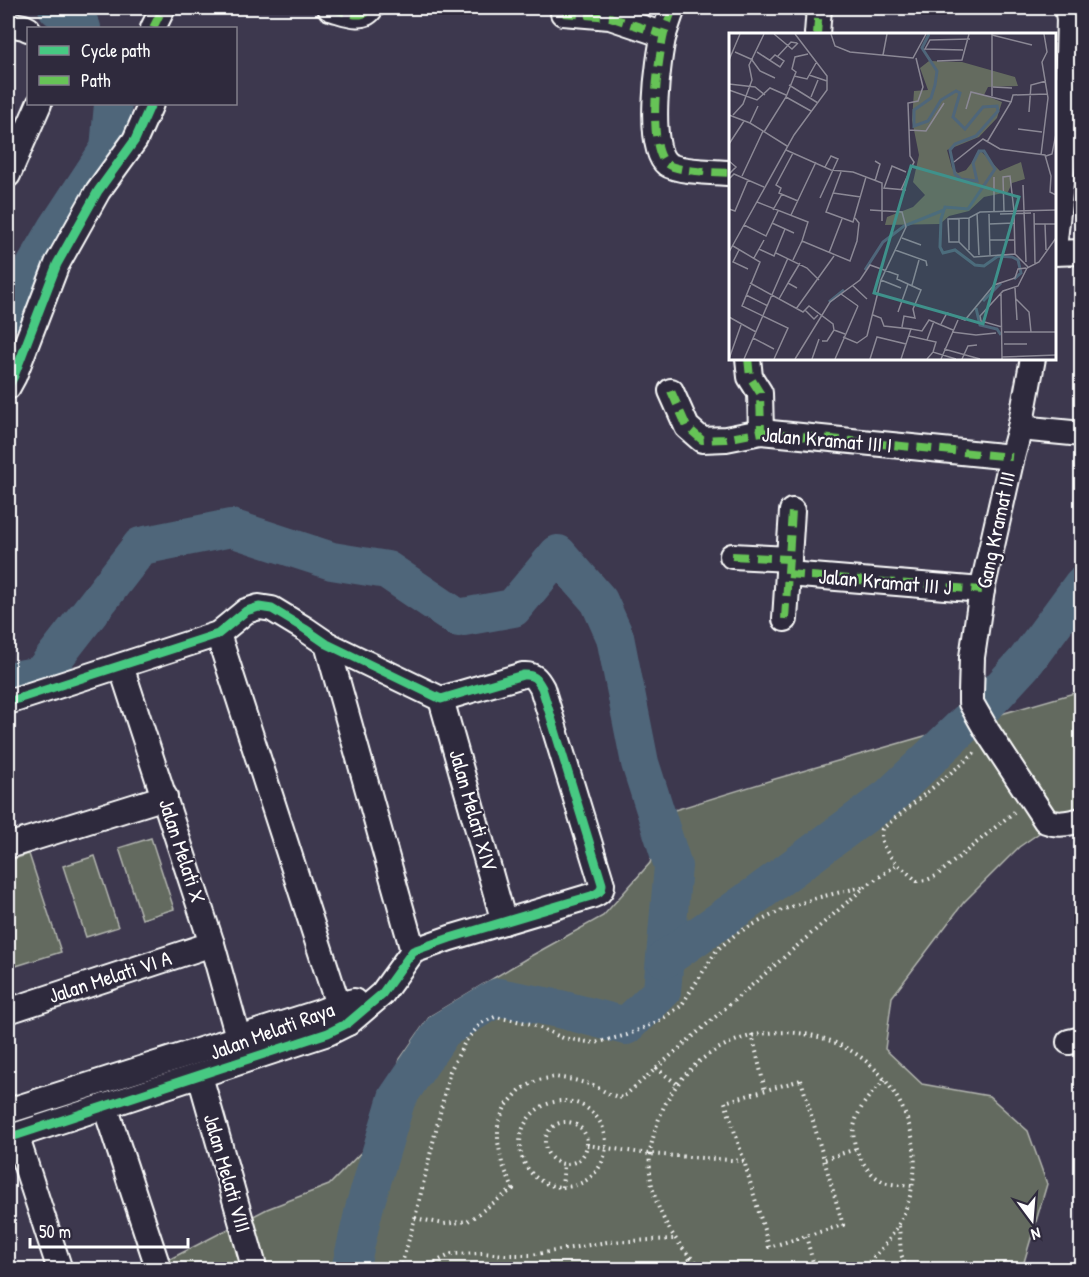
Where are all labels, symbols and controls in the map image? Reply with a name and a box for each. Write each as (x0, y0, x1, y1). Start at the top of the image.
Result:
legend (27, 27, 237, 105)
inset map (729, 33, 1056, 360)
text: Cycle path (81, 38, 151, 63)
text: Path (81, 68, 111, 93)
street label: Jalan Kramat III I (761, 419, 893, 460)
street label: Gang Kramat III (969, 469, 1022, 591)
street label: Jalan Kramat III J (817, 561, 953, 602)
street label: Jalan Melati XIV (442, 746, 505, 874)
street label: Jalan Melati X (152, 795, 213, 907)
street label: Jalan Melati VI A (45, 943, 175, 1010)
street label: Jalan Melati Raya (206, 995, 338, 1066)
street label: Jalan Melati VIII (197, 1110, 258, 1236)
north arrow (1002, 1190, 1062, 1250)
scale bar (30, 1211, 188, 1249)
text: 50 m (39, 1219, 71, 1244)
text: N (1029, 1223, 1043, 1246)

